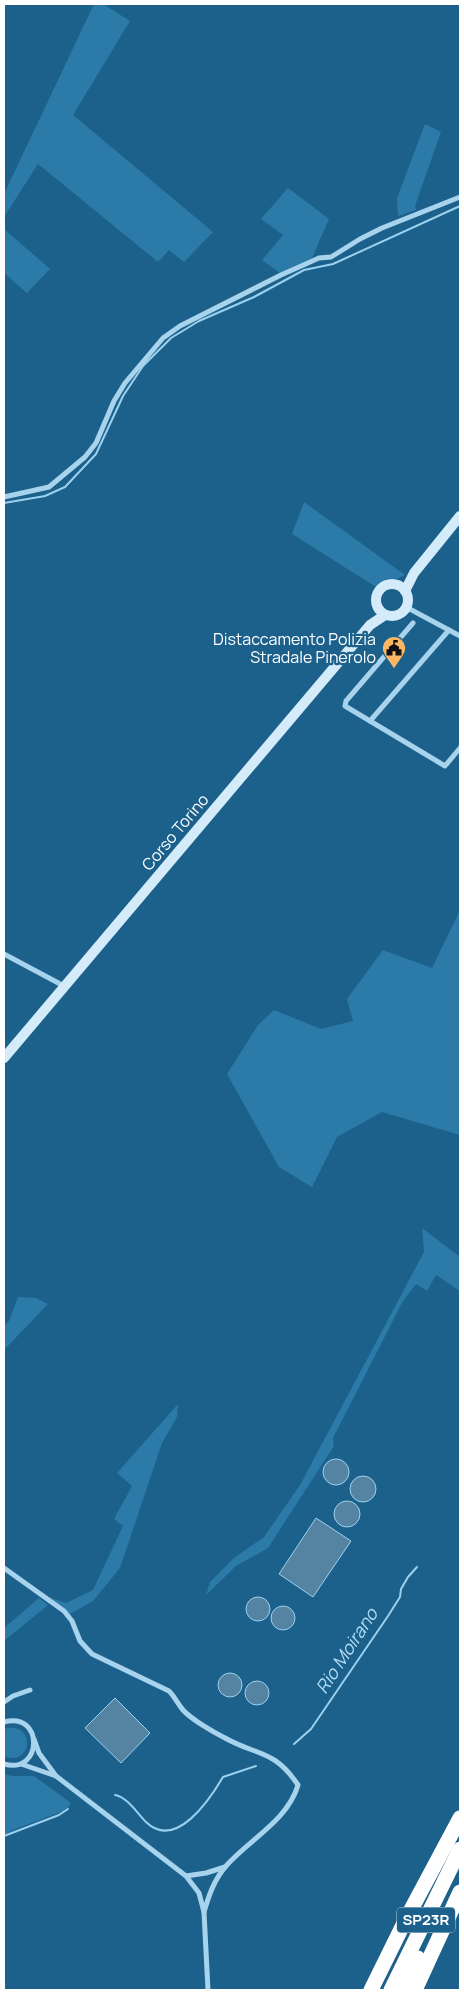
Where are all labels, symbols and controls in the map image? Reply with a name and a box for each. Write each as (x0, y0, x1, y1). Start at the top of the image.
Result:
place label: Distaccamento Polizia Stradale Pinerolo (213, 628, 376, 668)
public building icon: Distaccamento Polizia Stradale Pinerolo (381, 635, 407, 669)
street label: Corso Torino (136, 789, 214, 875)
water label: Rio Moirano (310, 1602, 383, 1698)
road number: SP23R (397, 1908, 455, 1932)

